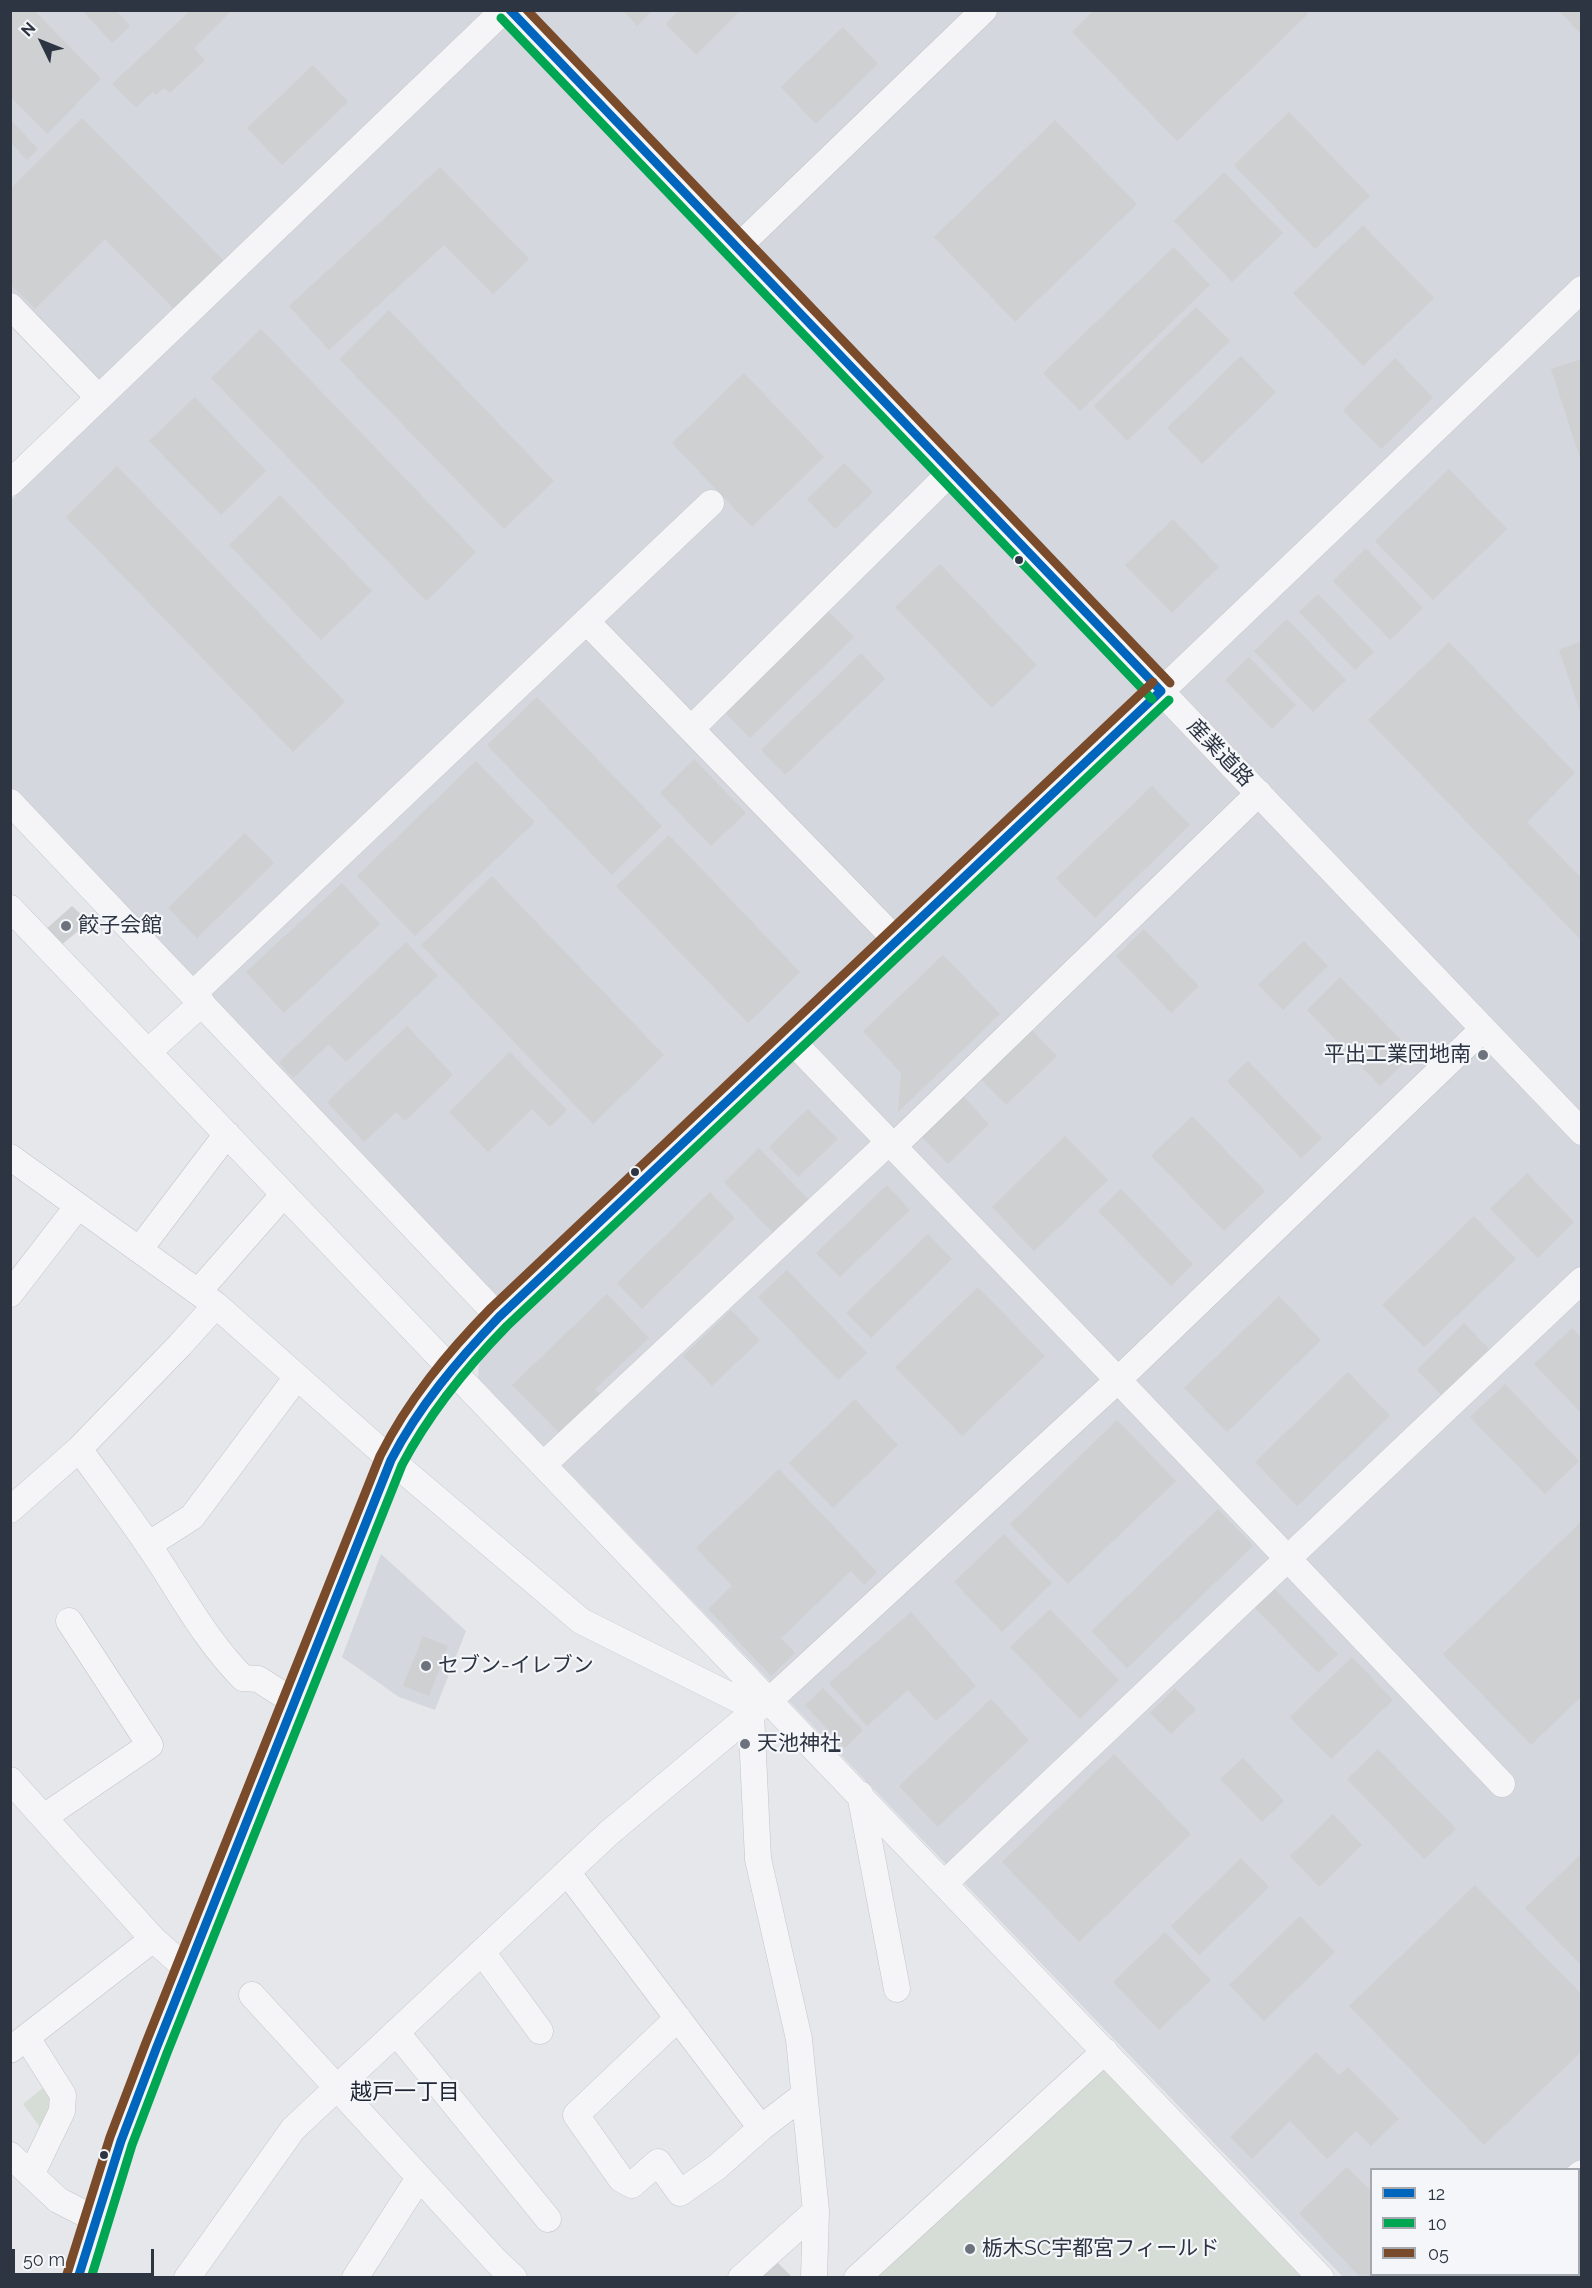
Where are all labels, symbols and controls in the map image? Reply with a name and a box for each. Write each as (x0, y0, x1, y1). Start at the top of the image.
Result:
north arrow (12, 12, 72, 72)
text: N (17, 18, 40, 40)
unlabelled marker (1013, 554, 1025, 566)
street label: 産業道路 (1182, 714, 1258, 792)
place label: 餃子会館 (78, 913, 162, 939)
marker: 餃子会館 (59, 919, 73, 933)
place label: 平出工業団地南 (1324, 1042, 1471, 1068)
marker: 平出工業団地南 (1476, 1048, 1490, 1062)
unlabelled marker (629, 1166, 641, 1178)
place label: セブン-イレブン (438, 1653, 594, 1679)
marker: セブン-イレブン (419, 1659, 433, 1673)
place label: 天池神社 (757, 1731, 841, 1757)
marker: 天池神社 (738, 1737, 752, 1751)
district label: 越戸一丁目 (350, 2079, 460, 2105)
unlabelled marker (98, 2149, 110, 2161)
legend (1370, 2168, 1580, 2276)
text: 12 (1428, 2183, 1445, 2204)
text: 10 (1428, 2213, 1447, 2234)
place label: 栃木SC宇都宮フィールド (982, 2236, 1219, 2262)
scale bar (15, 2237, 158, 2275)
marker: 栃木SC宇都宮フィールド (963, 2242, 977, 2256)
text: 05 (1428, 2243, 1449, 2264)
text: 50 m (23, 2249, 65, 2270)

